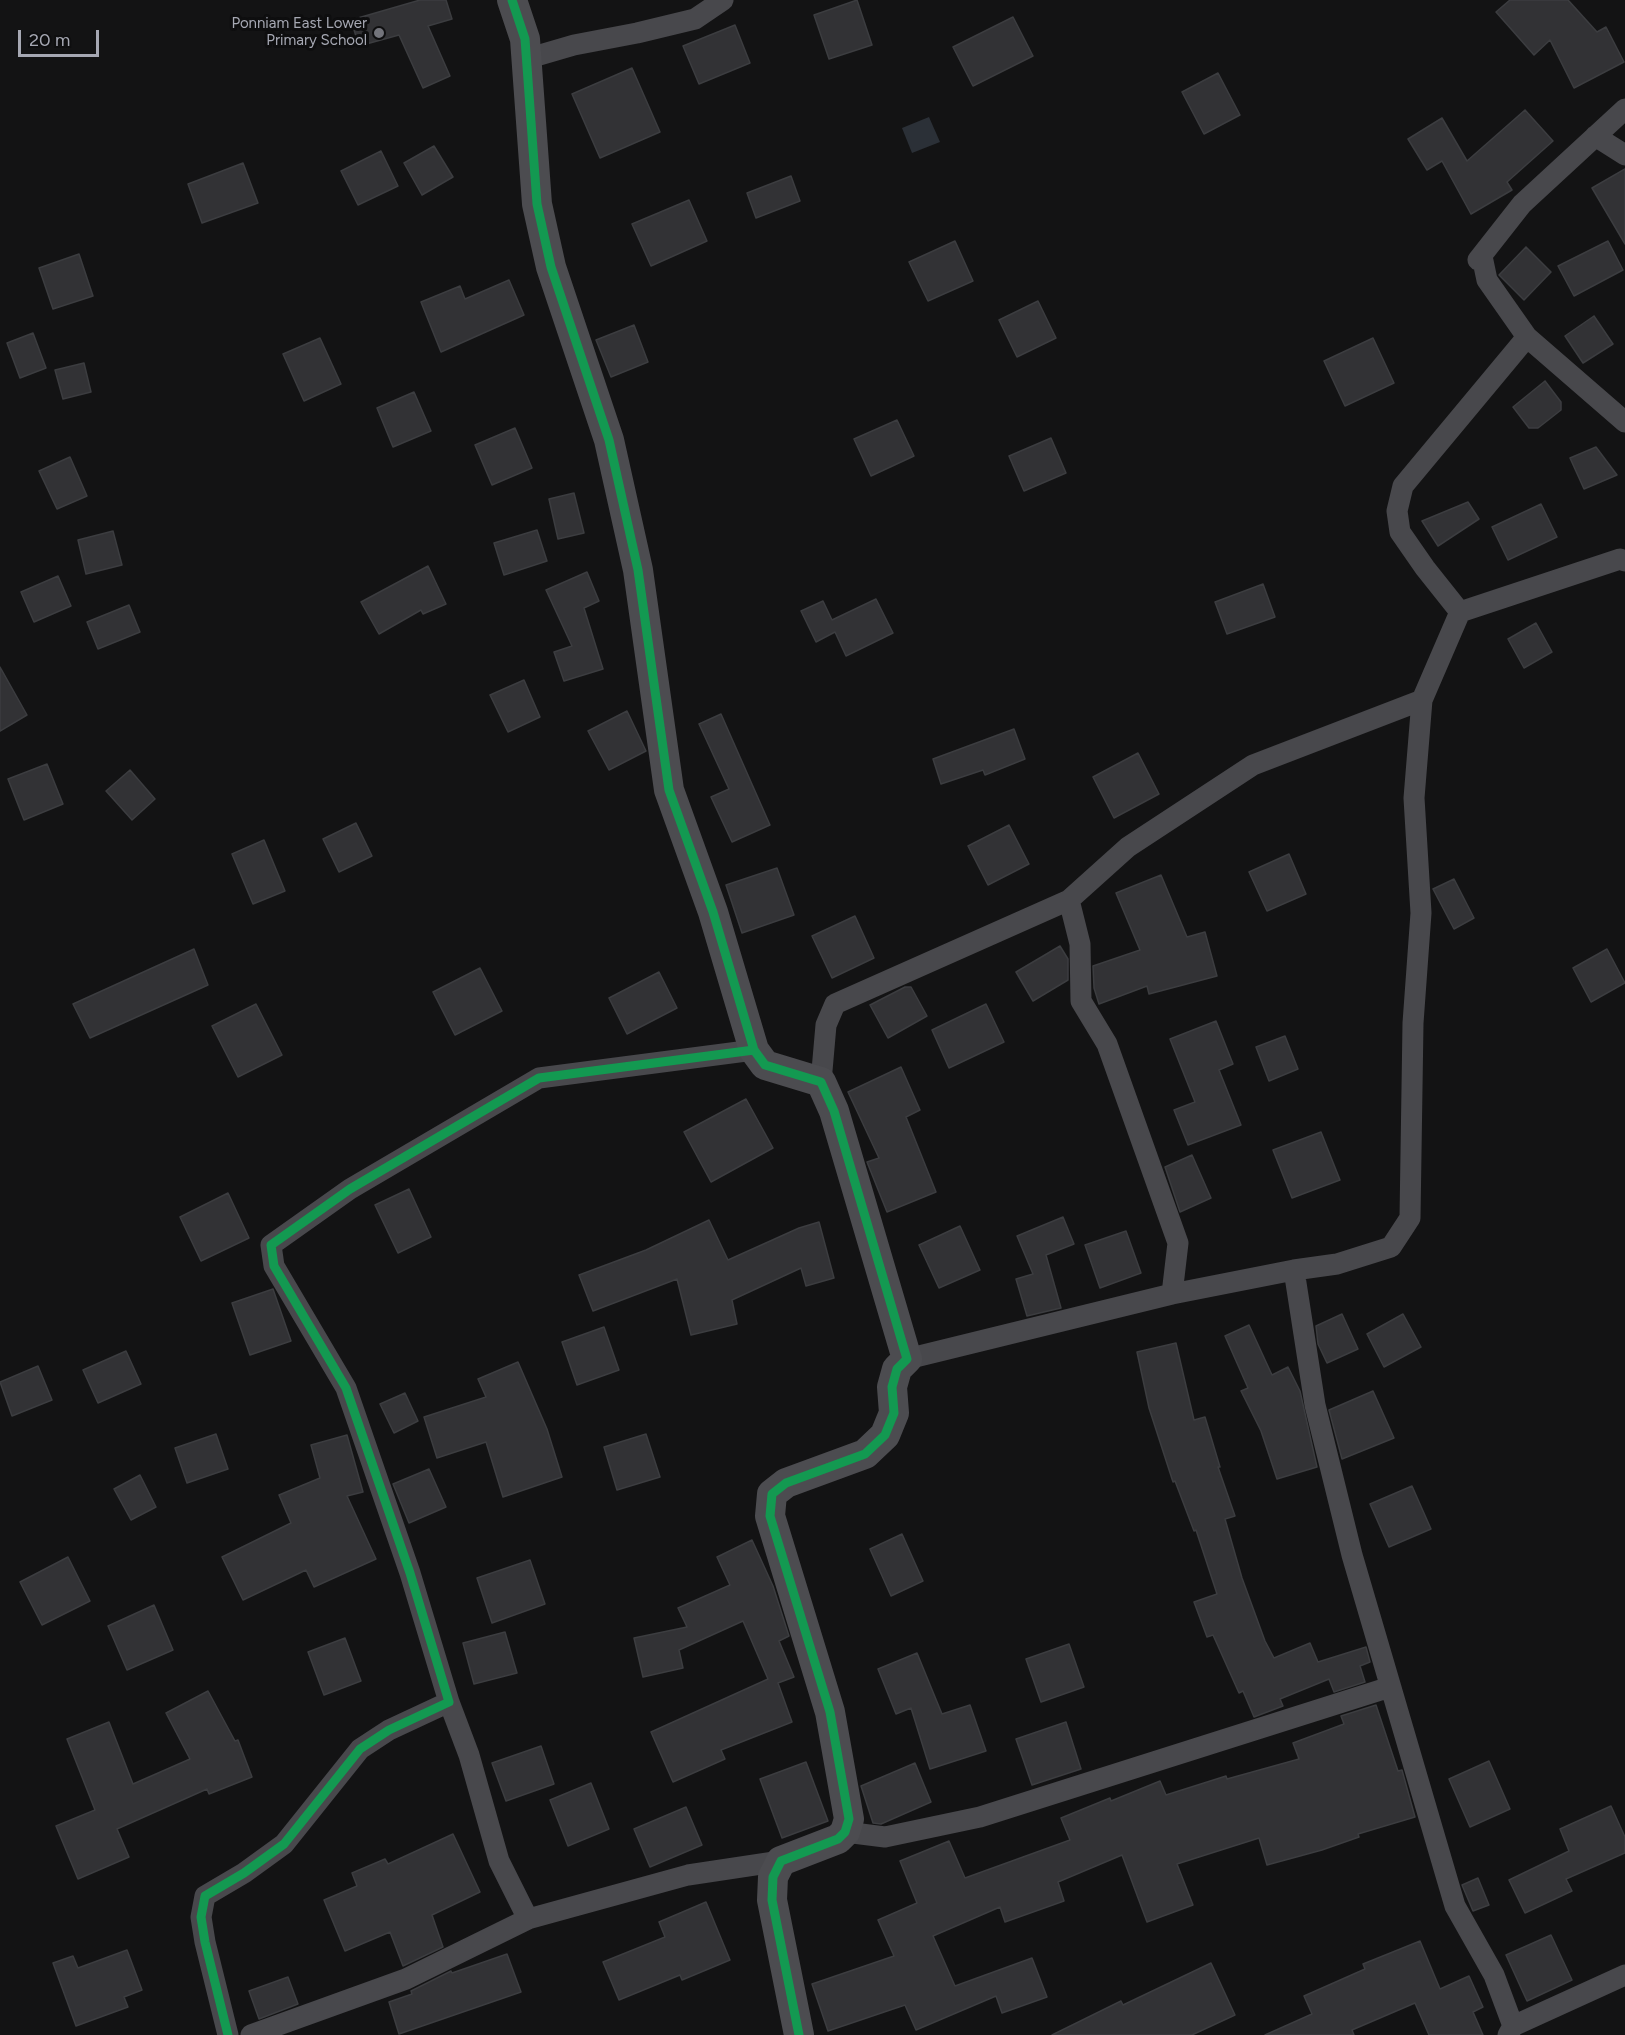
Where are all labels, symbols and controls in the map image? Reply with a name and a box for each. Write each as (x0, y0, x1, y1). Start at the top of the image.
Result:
place label: Ponniam East Lower Primary School (231, 15, 367, 50)
scale bar (21, 18, 102, 56)
marker: Ponniam East Lower Primary School (372, 26, 386, 40)
text: 20 m (29, 29, 70, 51)

